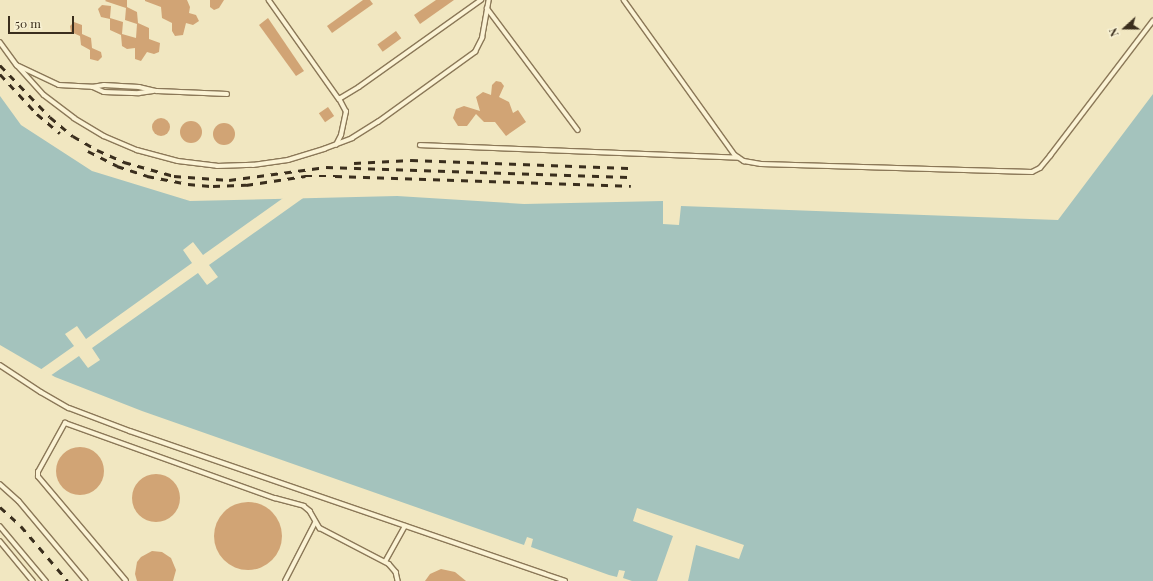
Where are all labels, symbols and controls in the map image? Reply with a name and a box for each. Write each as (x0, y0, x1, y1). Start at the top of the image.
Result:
scale bar (10, 8, 76, 34)
north arrow (1105, 8, 1145, 48)
text: 50 m (15, 15, 41, 31)
text: N (1105, 26, 1122, 39)

